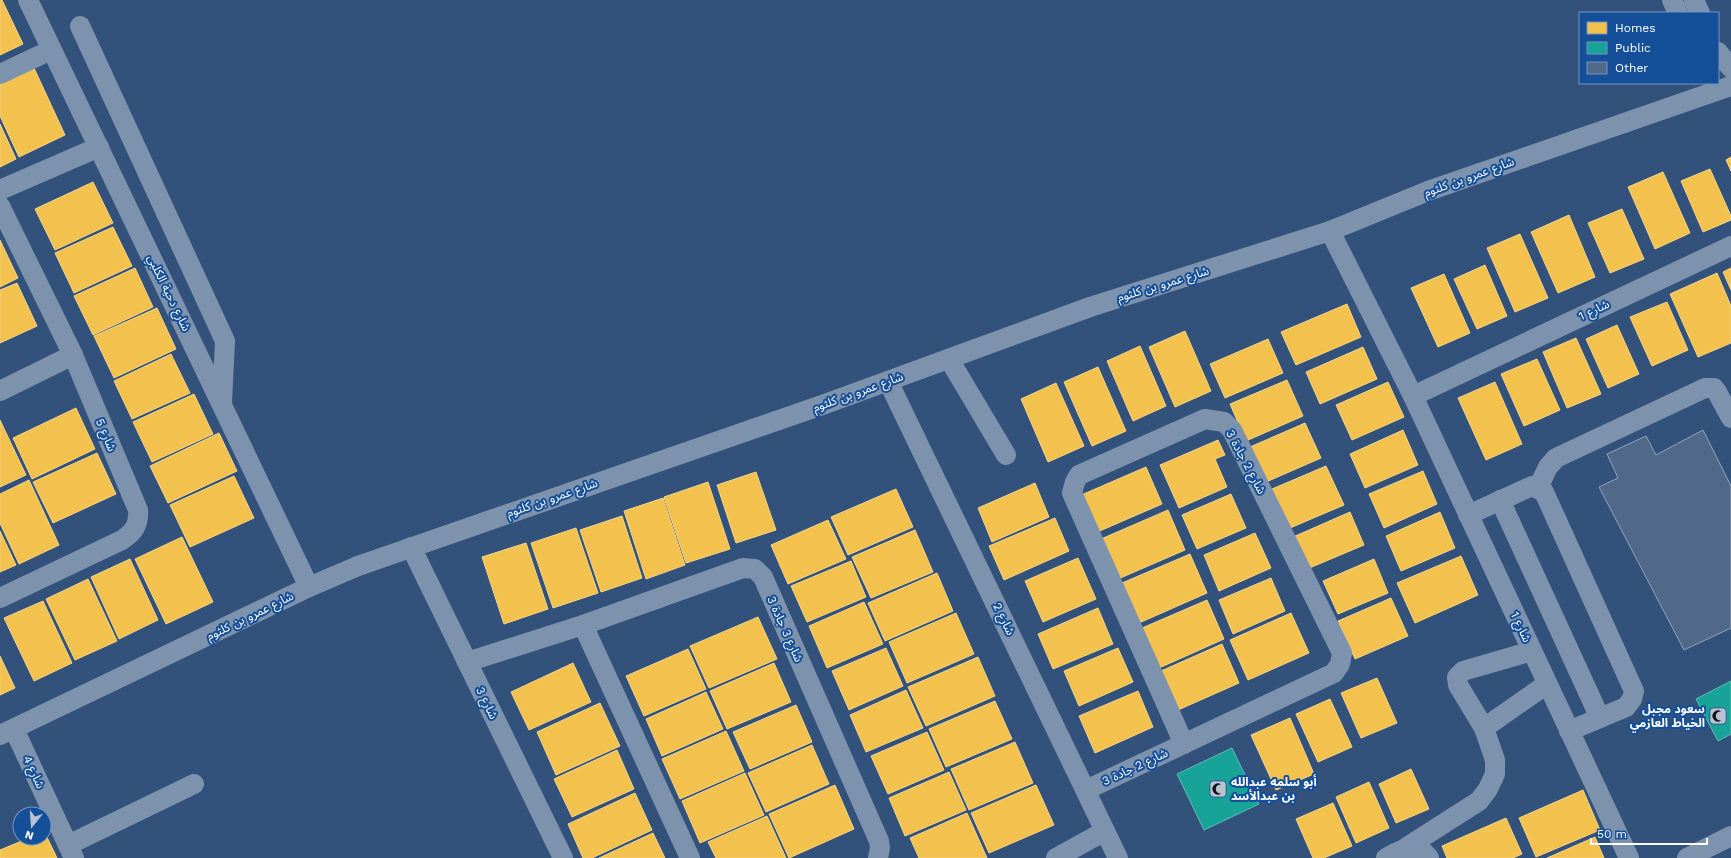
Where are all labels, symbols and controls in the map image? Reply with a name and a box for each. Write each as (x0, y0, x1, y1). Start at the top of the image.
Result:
legend (1579, 12, 1719, 84)
text: Homes (1615, 21, 1656, 35)
text: Public (1615, 41, 1651, 55)
text: Other (1615, 61, 1648, 75)
street label: شارع عمرو بن كلثوم (1422, 154, 1517, 202)
street label: شارع دحية الكلبي (142, 252, 194, 335)
street label: شارع عمرو بن كلثوم (1115, 263, 1211, 307)
street label: شارع 1 (1576, 297, 1612, 325)
street label: شارع عمرو بن كلثوم (811, 369, 906, 417)
street label: شارع 5 (91, 416, 119, 454)
street label: شارع 2 جادة 3 (1221, 427, 1269, 497)
street label: شارع عمرو بن كلثوم (505, 476, 600, 522)
street label: شارع عمرو بن كلثوم (204, 589, 297, 645)
street label: شارع 3 جادة 3 (762, 594, 806, 665)
street label: شارع 2 (988, 600, 1018, 638)
street label: شارع 1 (1506, 609, 1534, 645)
street label: شارع 3 (471, 684, 501, 722)
place label: سعود مجبل الخياط العازمي (1630, 702, 1705, 733)
mosque icon: سعود مجبل الخياط العازمي (1708, 706, 1728, 726)
street label: شارع 2 جادة 3 (1100, 746, 1171, 790)
street label: شارع 4 (18, 753, 48, 792)
place label: أبو سلمه عبدالله بن عبدالأسد (1231, 774, 1317, 803)
mosque icon: أبو سلمه عبدالله بن عبدالأسد (1208, 779, 1228, 799)
north arrow (12, 806, 52, 846)
scale bar (1591, 820, 1707, 846)
text: 50 m (1597, 827, 1627, 841)
text: N (23, 828, 35, 842)

